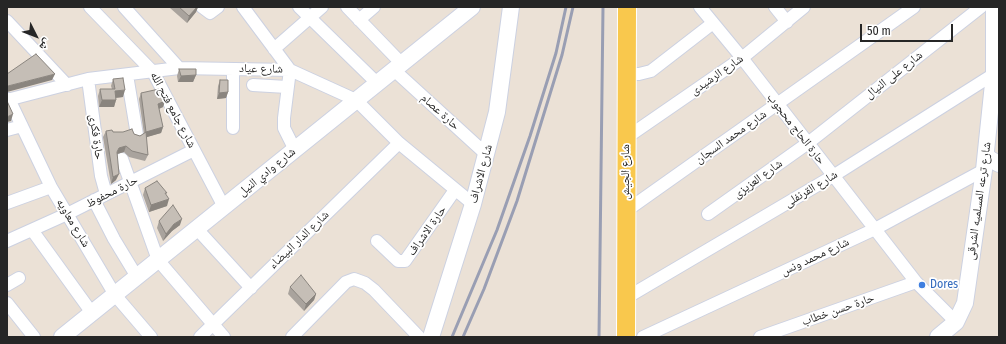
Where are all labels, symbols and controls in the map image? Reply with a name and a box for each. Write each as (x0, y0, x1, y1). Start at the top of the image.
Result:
north arrow (16, 16, 56, 56)
scale bar (862, 16, 955, 42)
text: 50 m (867, 24, 891, 38)
text: ش (37, 36, 54, 53)
street label: شارع على النيال (862, 48, 926, 102)
street label: شارع الرشيدى (688, 52, 746, 98)
street label: شارع عياد (239, 61, 283, 77)
street label: شارع جامع فتح الله (147, 69, 199, 151)
street label: حارة عصام (418, 91, 462, 133)
street label: حارة الحاج محجوب (764, 91, 828, 167)
street label: شارع محمد السجان (692, 107, 770, 167)
street label: حارة فكرى (86, 113, 106, 161)
street label: شارع ترعه المسلميه الشرقى (964, 141, 994, 261)
street label: شارع الاشراف (466, 143, 496, 205)
street label: شارع وادي النيل (235, 144, 299, 200)
street label: شارع الجيش (619, 144, 633, 200)
street label: شارع العزيزى (731, 156, 785, 202)
street label: شارع القرنفلى (782, 167, 840, 211)
street label: حارة محفوظ (84, 173, 140, 211)
street label: شارع معاويه (53, 196, 93, 250)
street label: حارة الاشراف (405, 203, 449, 259)
street label: شارع الدار البيضاء (266, 208, 332, 272)
street label: شارع محمد ونس (779, 235, 851, 279)
place label: Dores (930, 278, 958, 292)
marker: Dores (917, 280, 927, 290)
street label: حارة حسن خطاب (800, 291, 876, 329)

